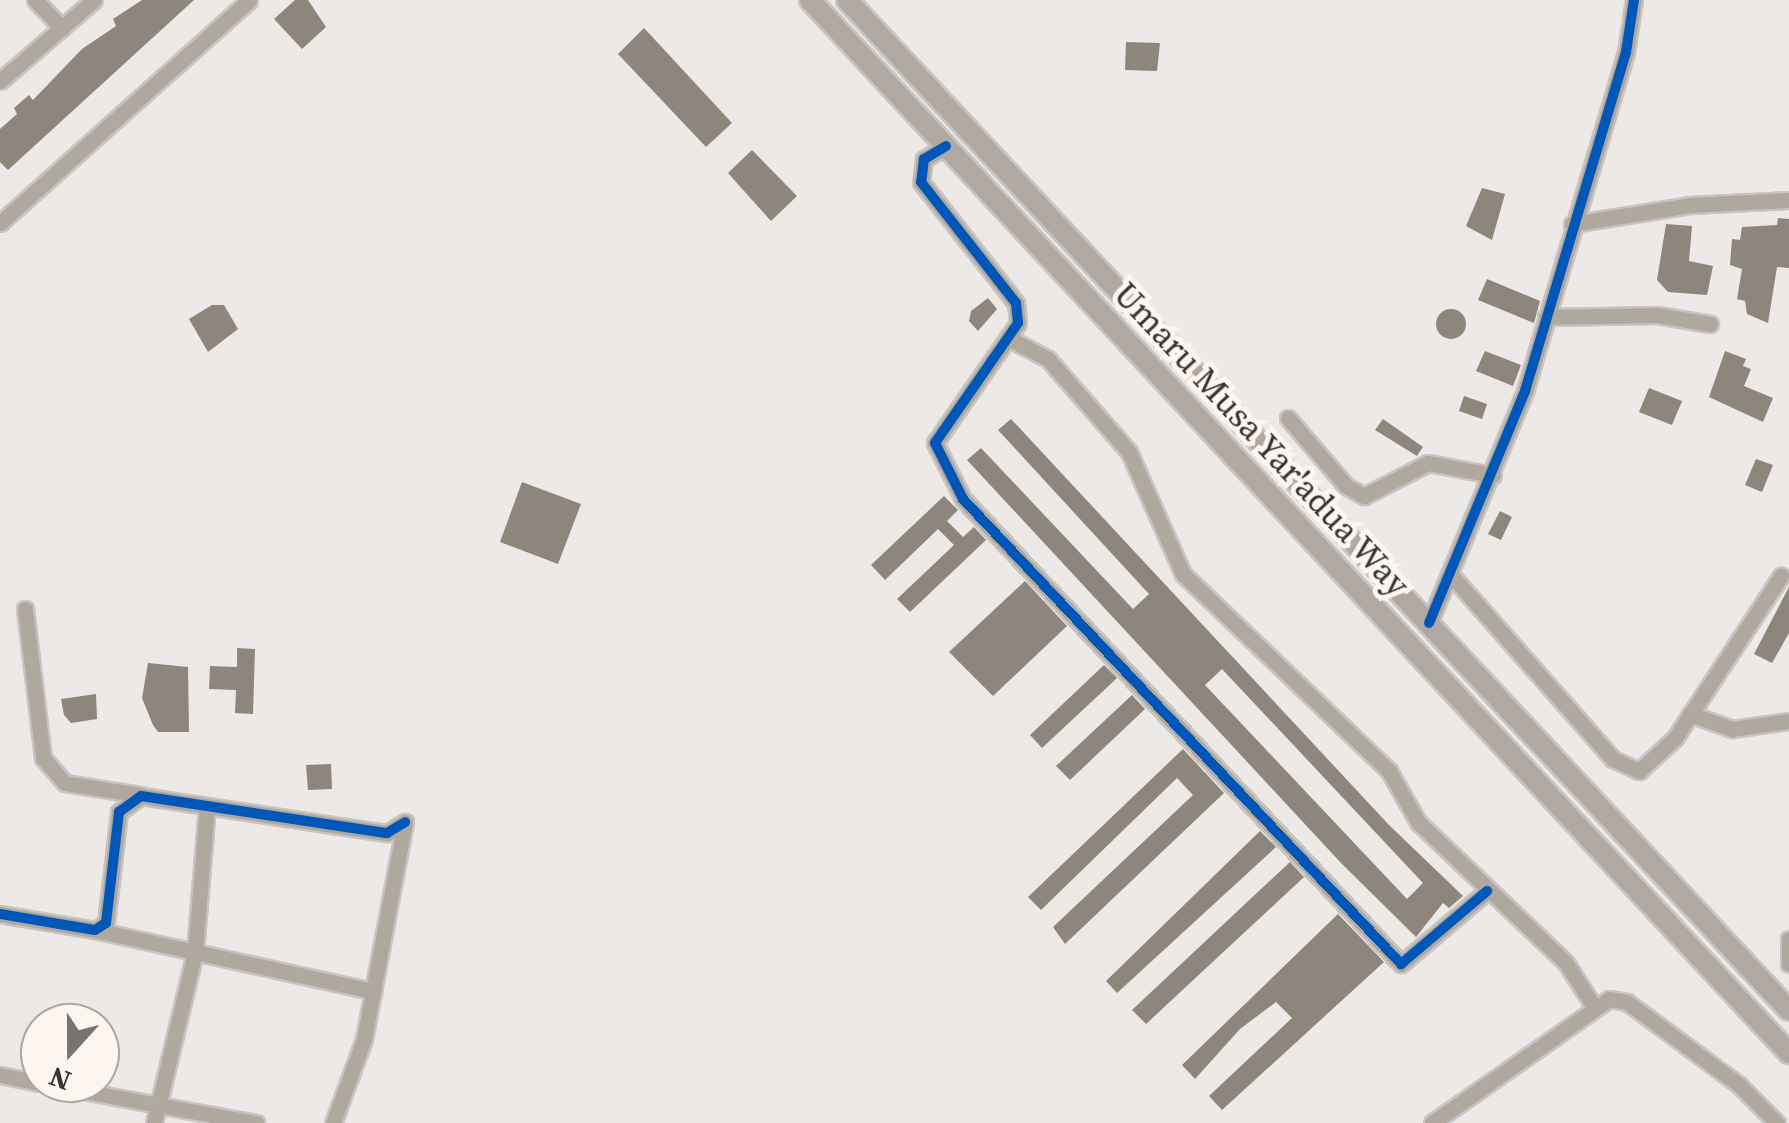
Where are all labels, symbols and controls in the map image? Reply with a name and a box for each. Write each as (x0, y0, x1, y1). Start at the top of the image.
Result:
street label: Umaru Musa Yar'adua Way (1105, 272, 1419, 606)
north arrow (20, 1003, 120, 1103)
text: N (44, 1058, 76, 1101)

